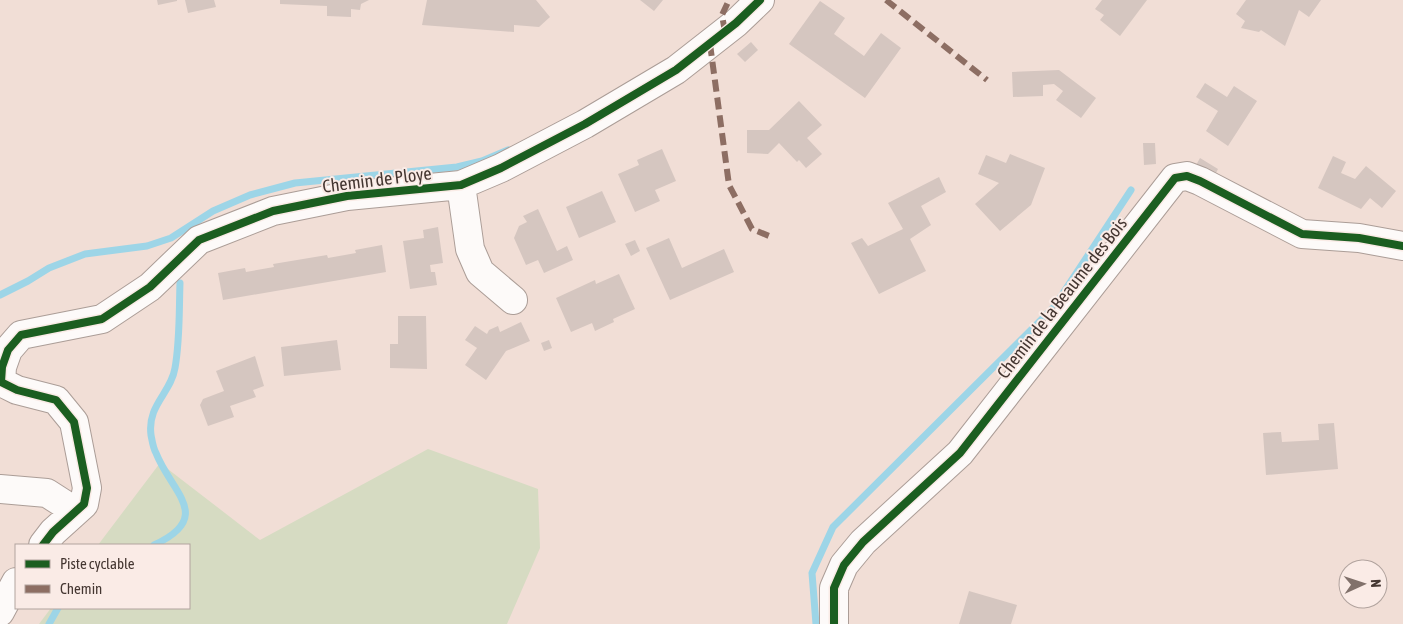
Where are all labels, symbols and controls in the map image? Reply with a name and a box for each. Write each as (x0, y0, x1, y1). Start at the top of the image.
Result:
street label: Chemin de Ploye (321, 162, 433, 197)
street label: Chemin de la Beaume des Bois (992, 213, 1131, 382)
legend (15, 544, 190, 609)
text: Piste cyclable (60, 555, 135, 572)
north arrow (1338, 559, 1388, 609)
text: N (1368, 579, 1384, 588)
text: Chemin (60, 580, 102, 597)

